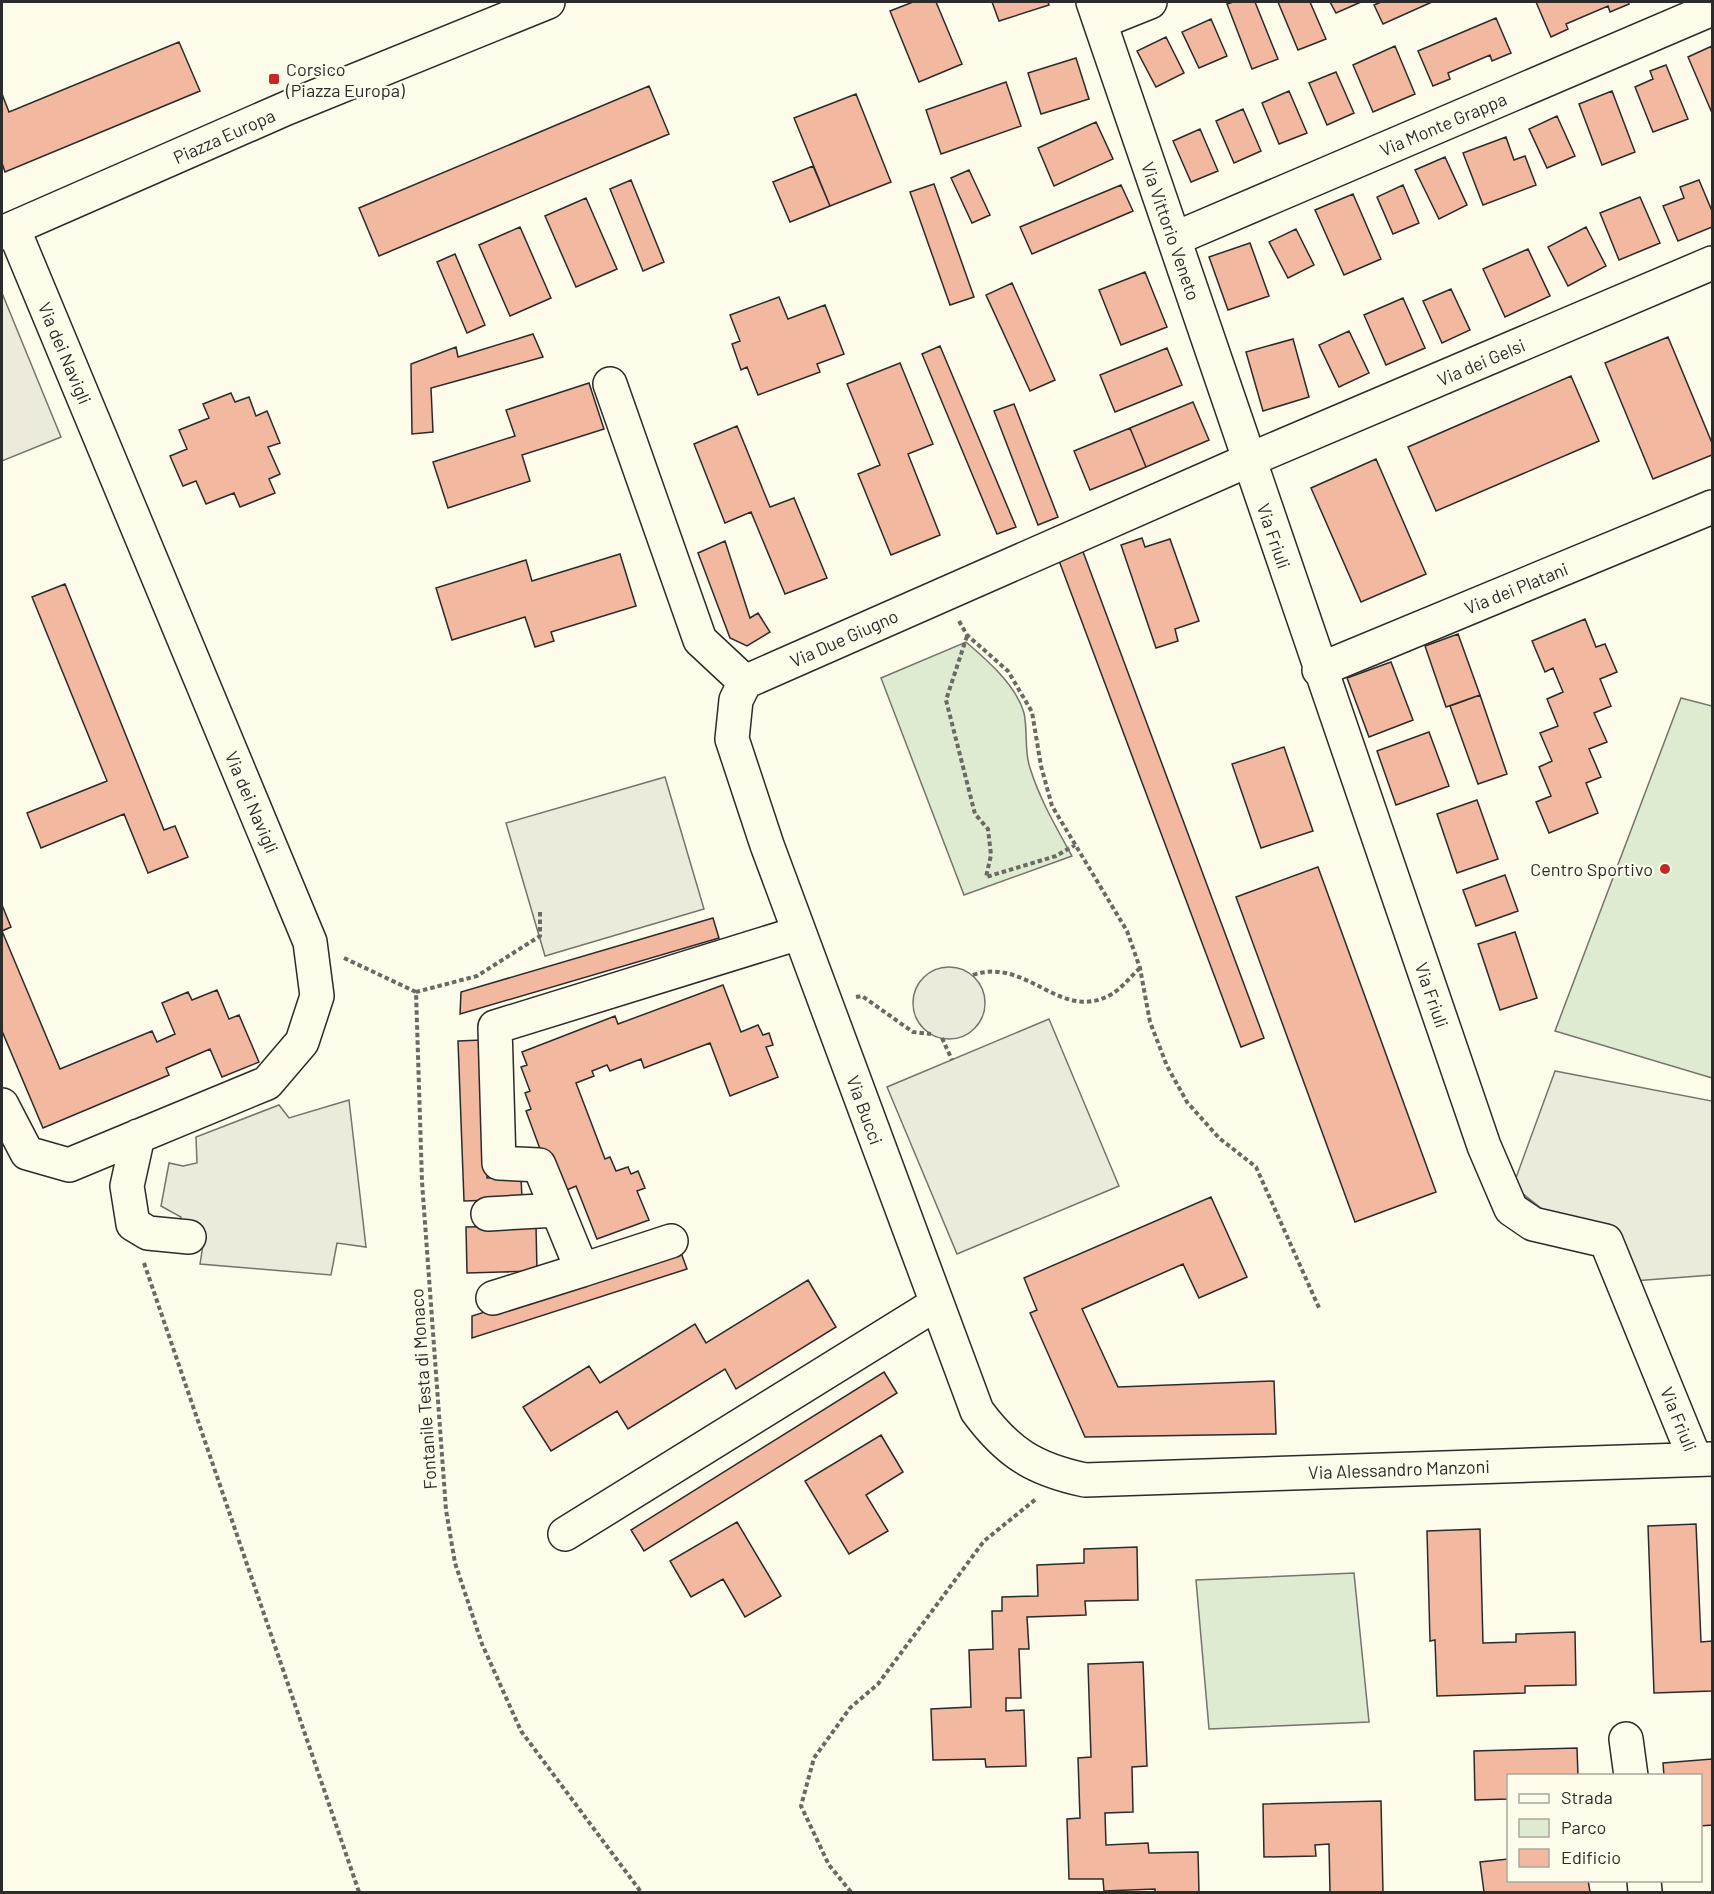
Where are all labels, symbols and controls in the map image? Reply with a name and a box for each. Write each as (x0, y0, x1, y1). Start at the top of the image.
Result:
place label: Corsico (Piazza Europa) (285, 58, 405, 101)
marker: Corsico (Piazza Europa) (267, 72, 281, 86)
street label: Via Monte Grappa (1376, 87, 1510, 161)
street label: Piazza Europa (170, 104, 278, 168)
street label: Via Vittorio Veneto (1137, 159, 1205, 303)
street label: Via dei Navigli (34, 299, 96, 407)
street label: Via dei Gelsi (1434, 334, 1528, 390)
street label: Via Friuli (1253, 500, 1295, 572)
street label: Via dei Platani (1461, 557, 1571, 619)
street label: Via Due Giugno (787, 604, 901, 672)
street label: Via dei Navigli (221, 748, 283, 856)
place label: Centro Sportivo (1530, 858, 1653, 880)
marker: Centro Sportivo (1658, 862, 1672, 876)
street label: Via Friuli (1411, 959, 1453, 1031)
street label: Via Bucci (842, 1072, 888, 1148)
street label: Fontanile Testa di Monaco (405, 1288, 441, 1490)
street label: Via Friuli (1656, 1384, 1702, 1454)
street label: Via Alessandro Manzoni (1308, 1455, 1490, 1483)
legend (1507, 1774, 1702, 1882)
text: Strada (1561, 1786, 1613, 1808)
text: Parco (1561, 1816, 1606, 1838)
text: Edificio (1561, 1846, 1621, 1868)

